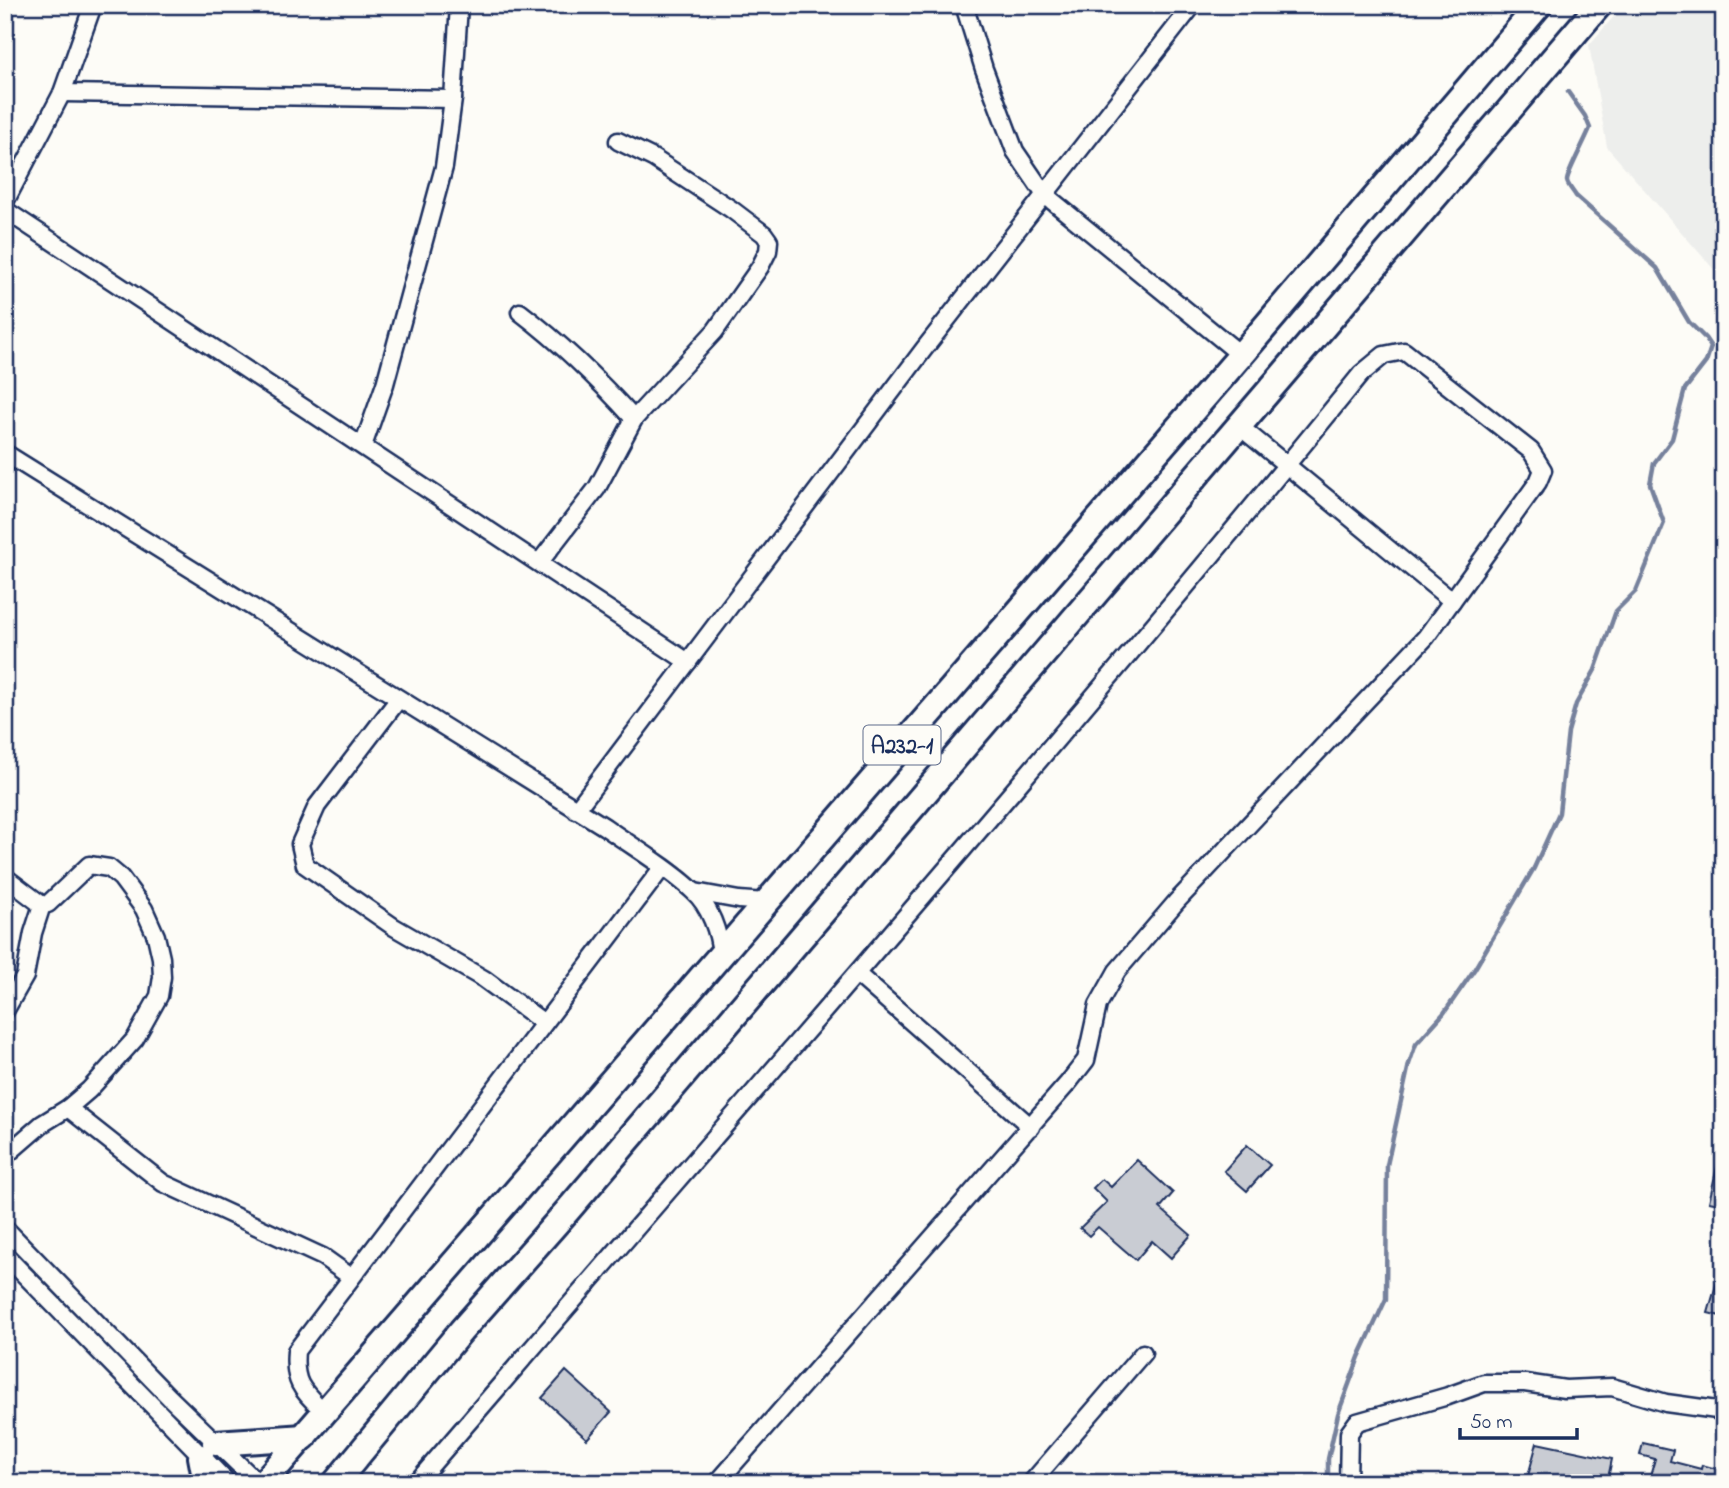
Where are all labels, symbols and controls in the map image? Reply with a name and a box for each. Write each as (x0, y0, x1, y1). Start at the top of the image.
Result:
road number: A232-1 (864, 726, 940, 764)
scale bar (1460, 1397, 1577, 1441)
text: 50 m (1470, 1408, 1513, 1438)

